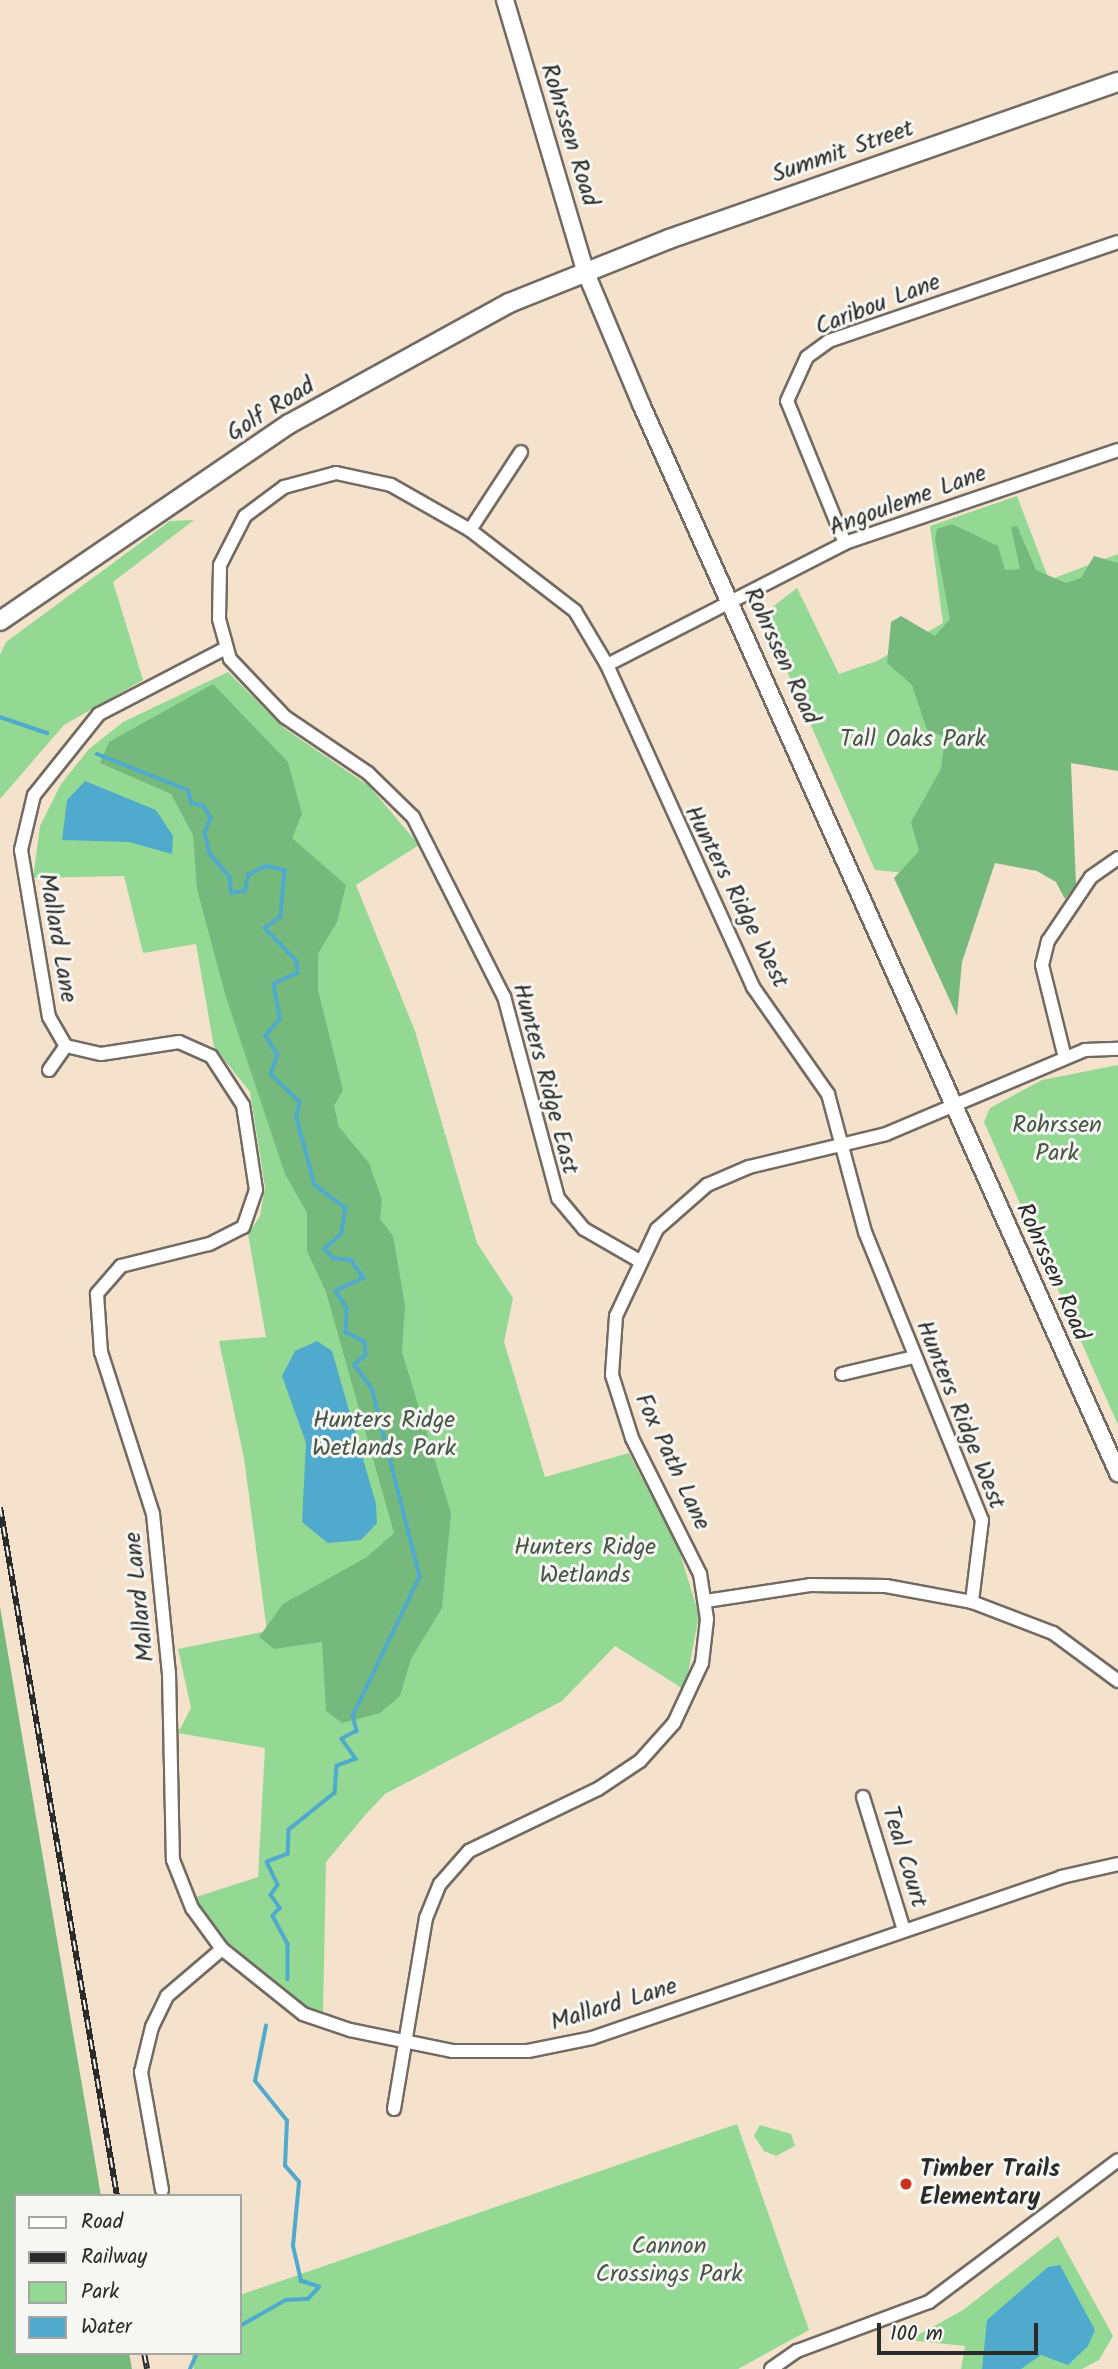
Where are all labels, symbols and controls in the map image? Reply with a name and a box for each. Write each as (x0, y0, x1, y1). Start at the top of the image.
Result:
street label: Rohrssen Road (534, 60, 604, 210)
street label: Summit Street (768, 114, 918, 190)
street label: Caribou Lane (811, 268, 945, 342)
street label: Golf Road (222, 372, 320, 448)
street label: Angouleme Lane (825, 459, 991, 543)
street label: Rohrssen Road (737, 583, 825, 729)
park label: Tall Oaks Park (840, 726, 986, 754)
street label: Hunters Ridge West (678, 801, 794, 993)
street label: Mallard Lane (31, 871, 83, 1005)
street label: Hunters Ridge East (506, 980, 584, 1178)
park label: Rohrssen Park (1012, 1112, 1102, 1168)
street label: Rohrssen Road (1009, 1199, 1095, 1345)
street label: Hunters Ridge West (909, 1316, 1011, 1514)
street label: Fox Path Lane (628, 1389, 716, 1535)
park label: Hunters Ridge Wetlands Park (312, 1407, 456, 1463)
street label: Mallard Lane (119, 1531, 161, 1663)
park label: Hunters Ridge Wetlands (514, 1534, 656, 1590)
street label: Teal Court (875, 1803, 933, 1911)
street label: Mallard Lane (547, 1972, 681, 2038)
place label: Timber Trails Elementary (920, 2156, 1060, 2212)
marker: Timber Trails Elementary (898, 2176, 914, 2192)
legend (14, 2194, 242, 2355)
text: Road (81, 2206, 123, 2239)
park label: Cannon Crossings Park (596, 2233, 742, 2289)
text: Railway (81, 2241, 147, 2274)
text: Park (81, 2276, 119, 2309)
scale bar (880, 2310, 1041, 2354)
text: Water (81, 2311, 132, 2344)
text: 100 m (890, 2318, 943, 2351)

